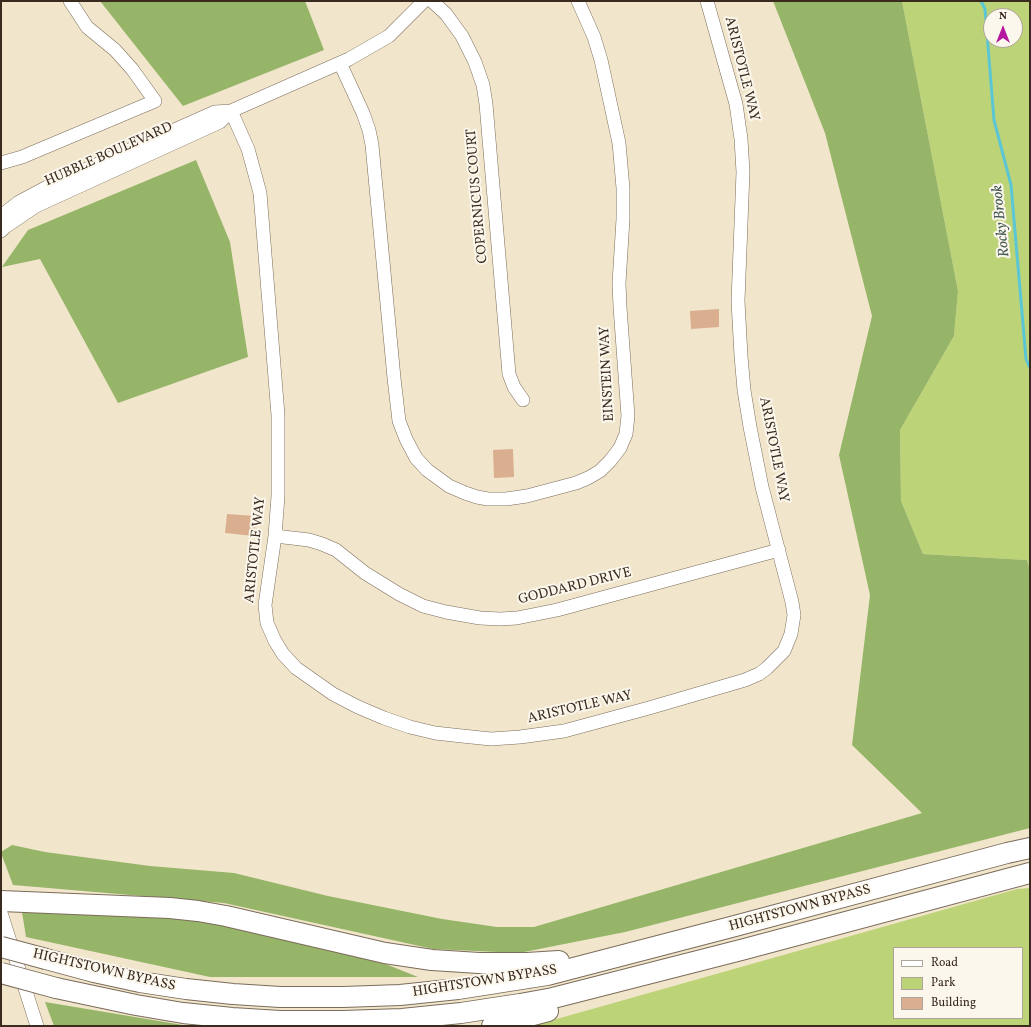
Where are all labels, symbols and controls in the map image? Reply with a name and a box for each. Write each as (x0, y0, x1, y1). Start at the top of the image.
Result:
north arrow (983, 8, 1023, 48)
text: N (999, 9, 1007, 24)
street label: ARISTOTLE WAY (720, 15, 762, 123)
street label: HUBBLE BOULEVARD (42, 119, 176, 191)
street label: COPERNICUS COURT (464, 128, 492, 264)
water label: Rocky Brook (989, 184, 1015, 258)
street label: EINSTEIN WAY (597, 326, 619, 422)
street label: ARISTOTLE WAY (755, 396, 791, 504)
street label: ARISTOTLE WAY (242, 496, 270, 604)
street label: GODDARD DRIVE (517, 565, 633, 609)
street label: ARISTOTLE WAY (526, 688, 634, 728)
street label: HIGHTSTOWN BYPASS (727, 882, 873, 936)
street label: HIGHTSTOWN BYPASS (31, 946, 177, 996)
legend (893, 947, 1023, 1019)
text: Road (931, 955, 958, 971)
street label: HIGHTSTOWN BYPASS (412, 962, 558, 1002)
text: Park (931, 975, 956, 991)
text: Building (931, 995, 976, 1011)

